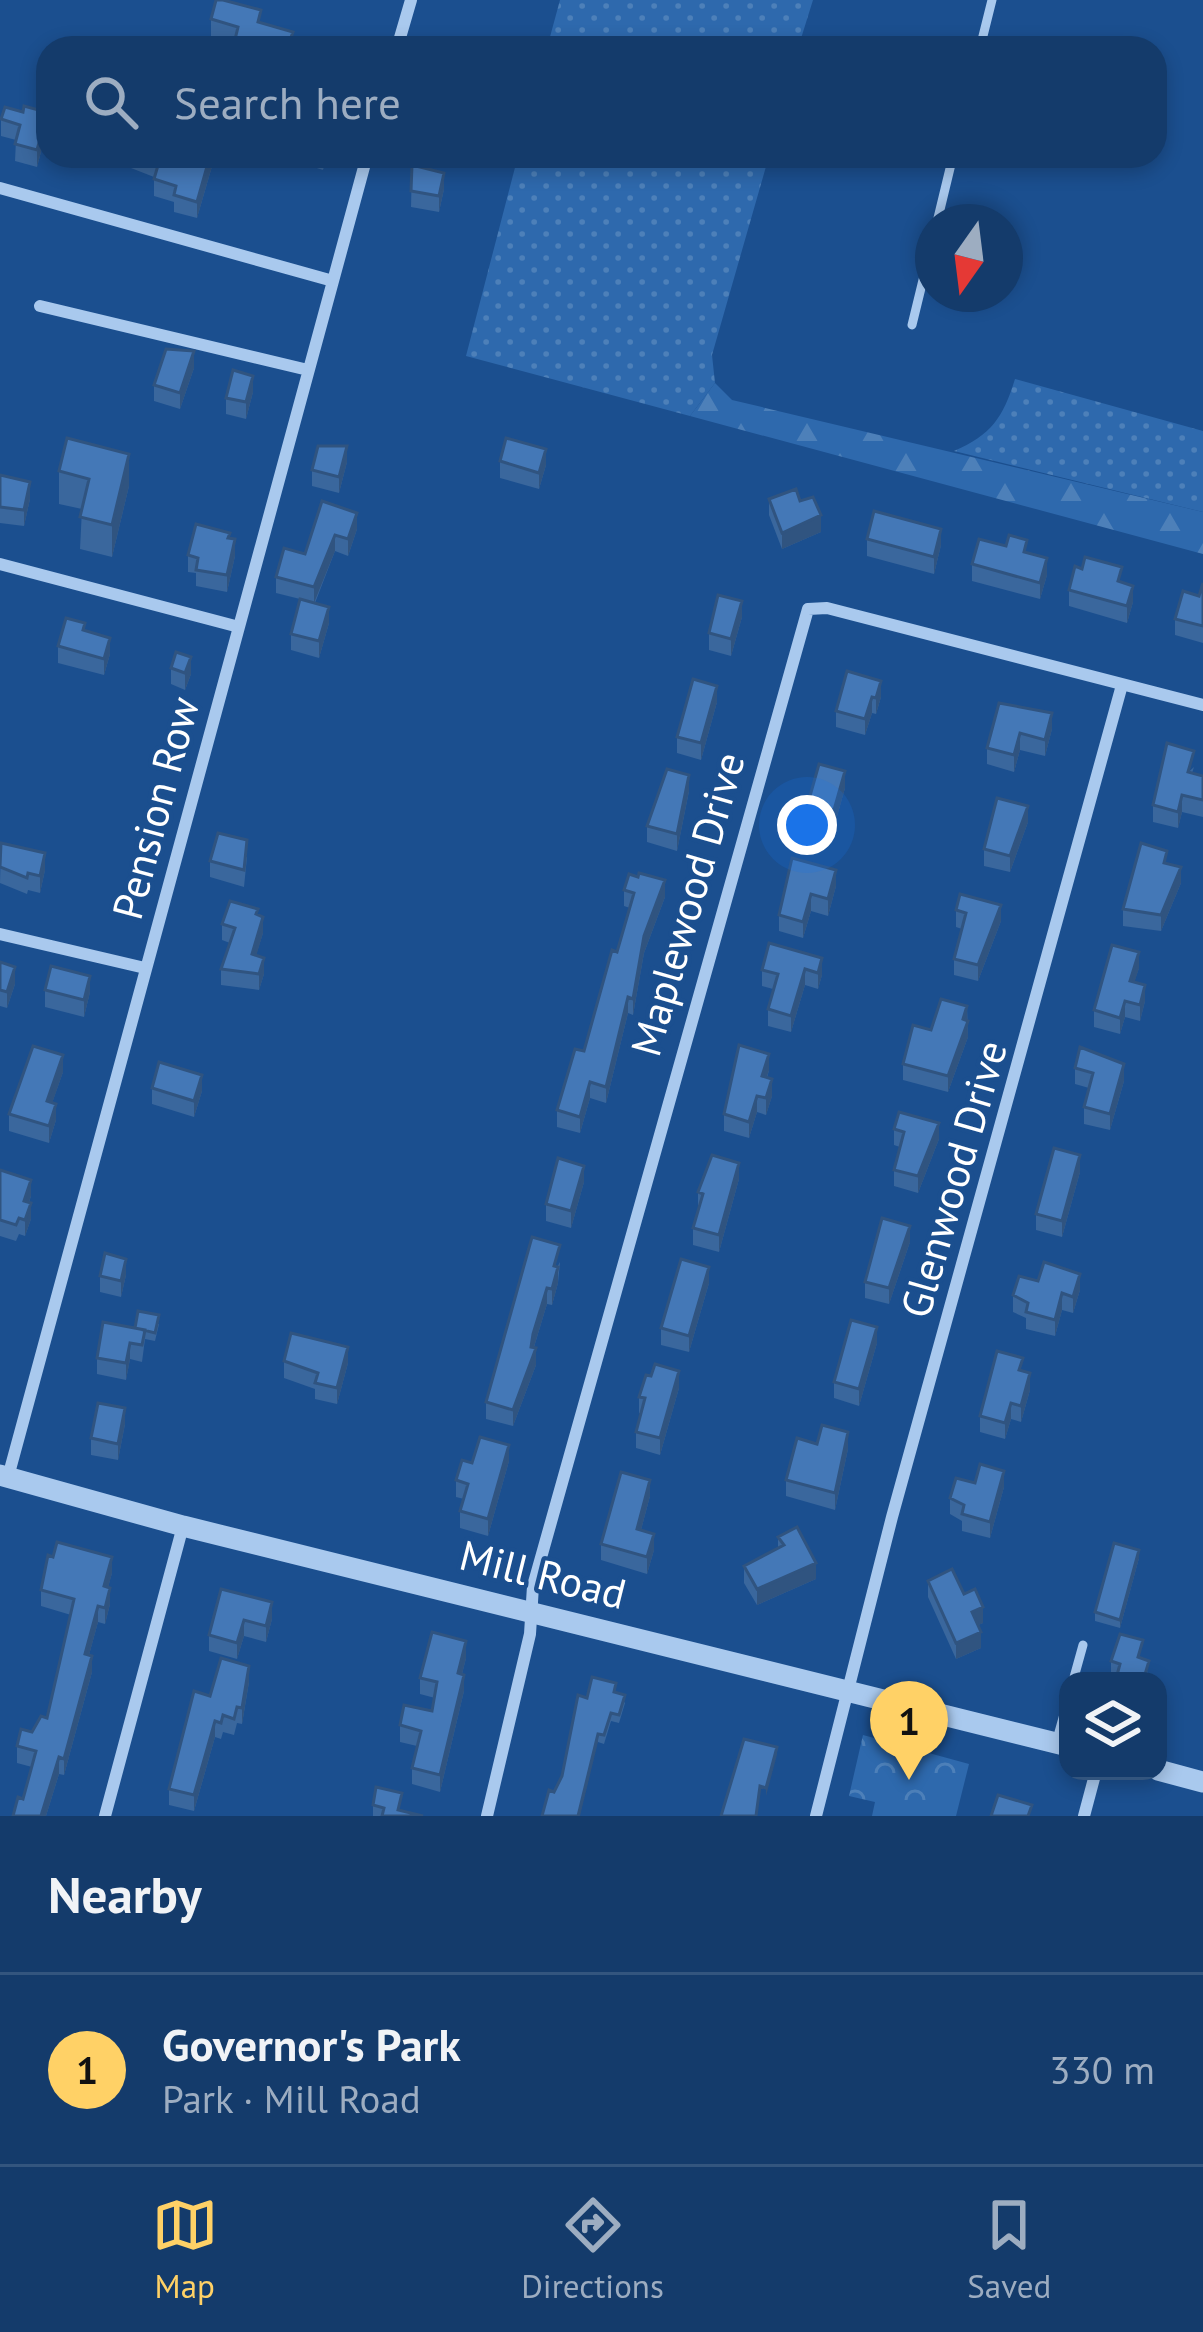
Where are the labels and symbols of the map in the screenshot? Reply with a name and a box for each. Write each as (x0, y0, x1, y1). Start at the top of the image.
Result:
north arrow (915, 204, 1023, 312)
street label: Pension Row (99, 691, 211, 925)
street label: Maplewood Drive (617, 746, 757, 1062)
your location (777, 795, 837, 855)
street label: Glenwood Drive (887, 1034, 1019, 1324)
street label: Mill Road (454, 1527, 632, 1621)
pin: 1 (870, 1681, 948, 1780)

